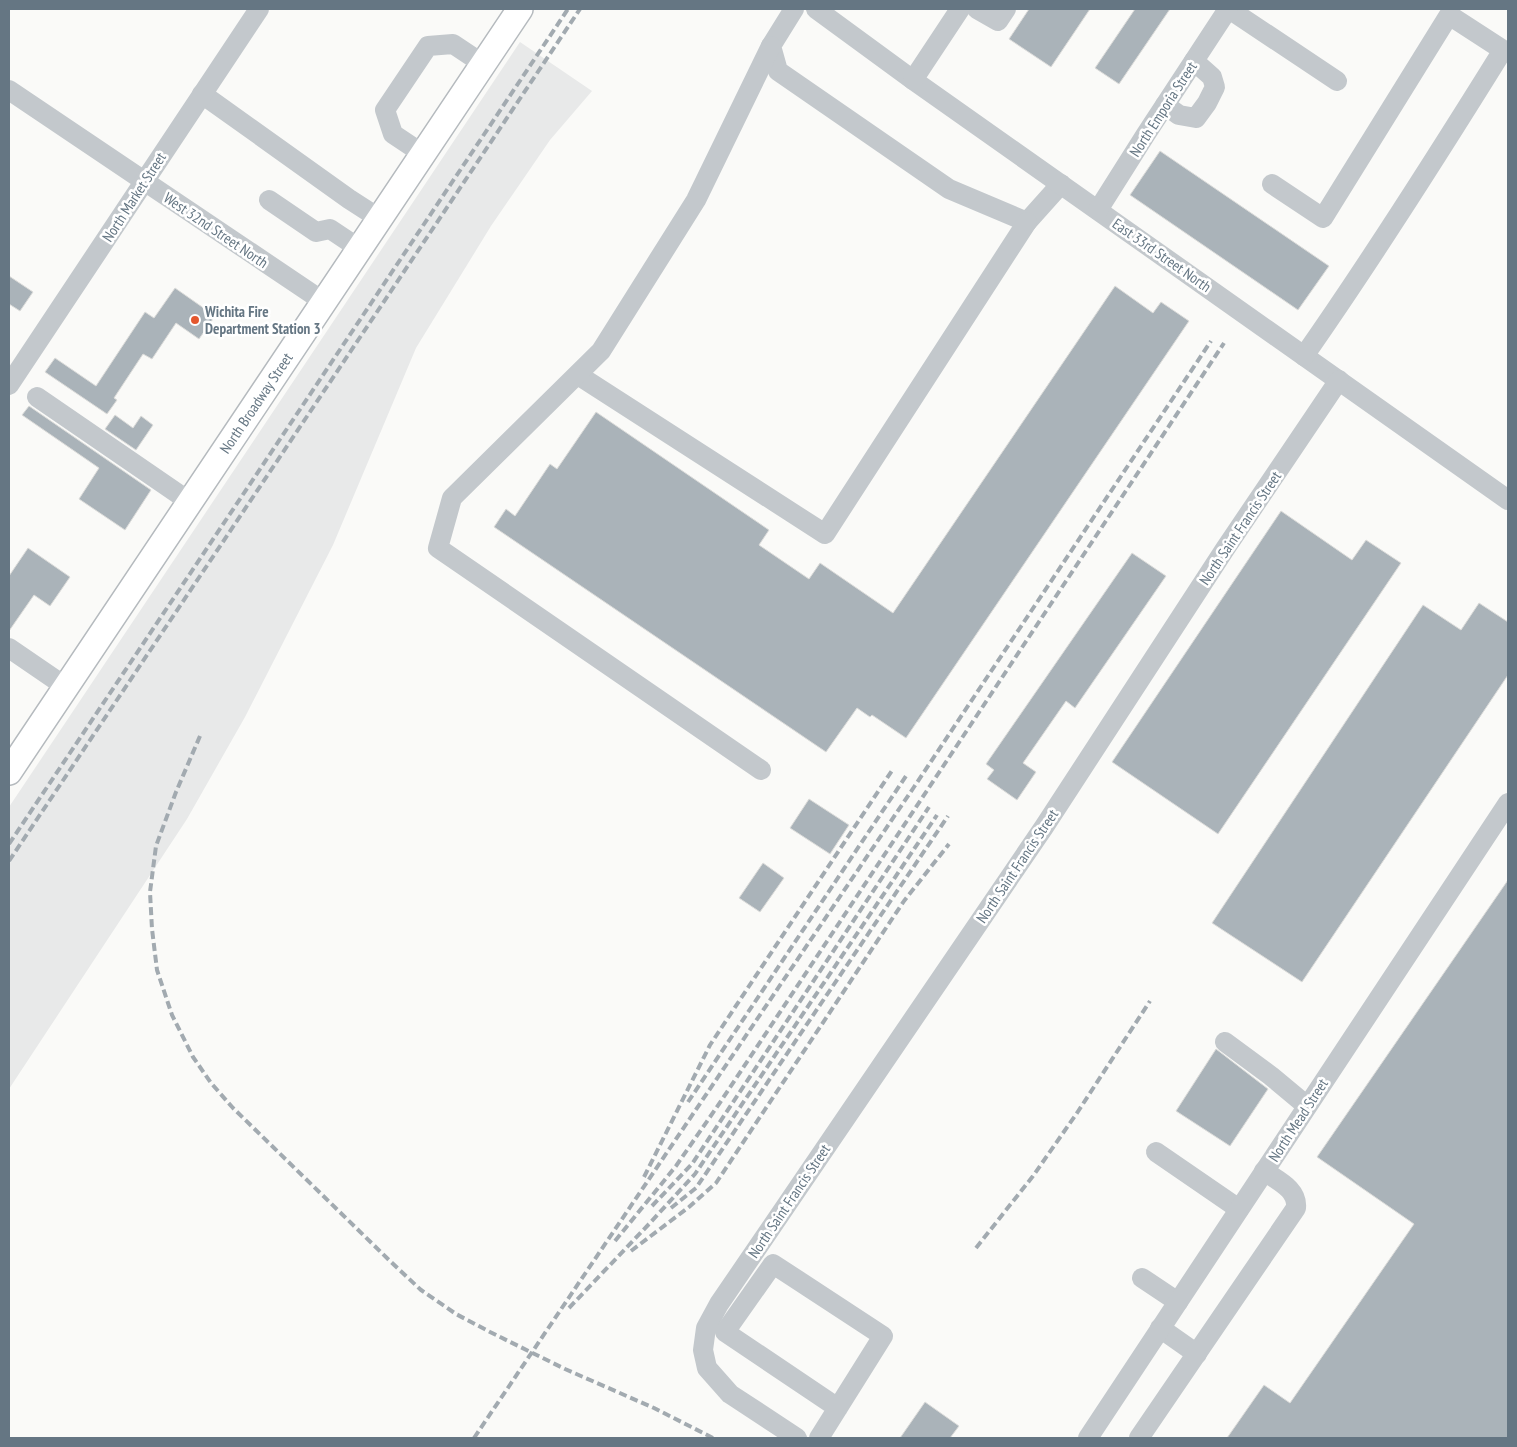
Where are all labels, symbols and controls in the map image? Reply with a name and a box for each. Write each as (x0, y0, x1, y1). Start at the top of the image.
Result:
street label: North Emporia Street (1125, 58, 1201, 160)
street label: North Market Street (98, 149, 170, 245)
street label: West 32nd Street North (160, 188, 272, 272)
street label: East 33rd Street North (1109, 214, 1215, 296)
place label: Wichita Fire Department Station 3 (204, 302, 321, 338)
marker: Wichita Fire Department Station 3 (189, 314, 201, 326)
street label: North Broadway Street (215, 349, 297, 457)
street label: North Saint Francis Street (1195, 467, 1285, 589)
street label: North Saint Francis Street (972, 805, 1062, 927)
street label: North Mead Street (1264, 1075, 1332, 1165)
street label: North Saint Francis Street (744, 1140, 834, 1262)

